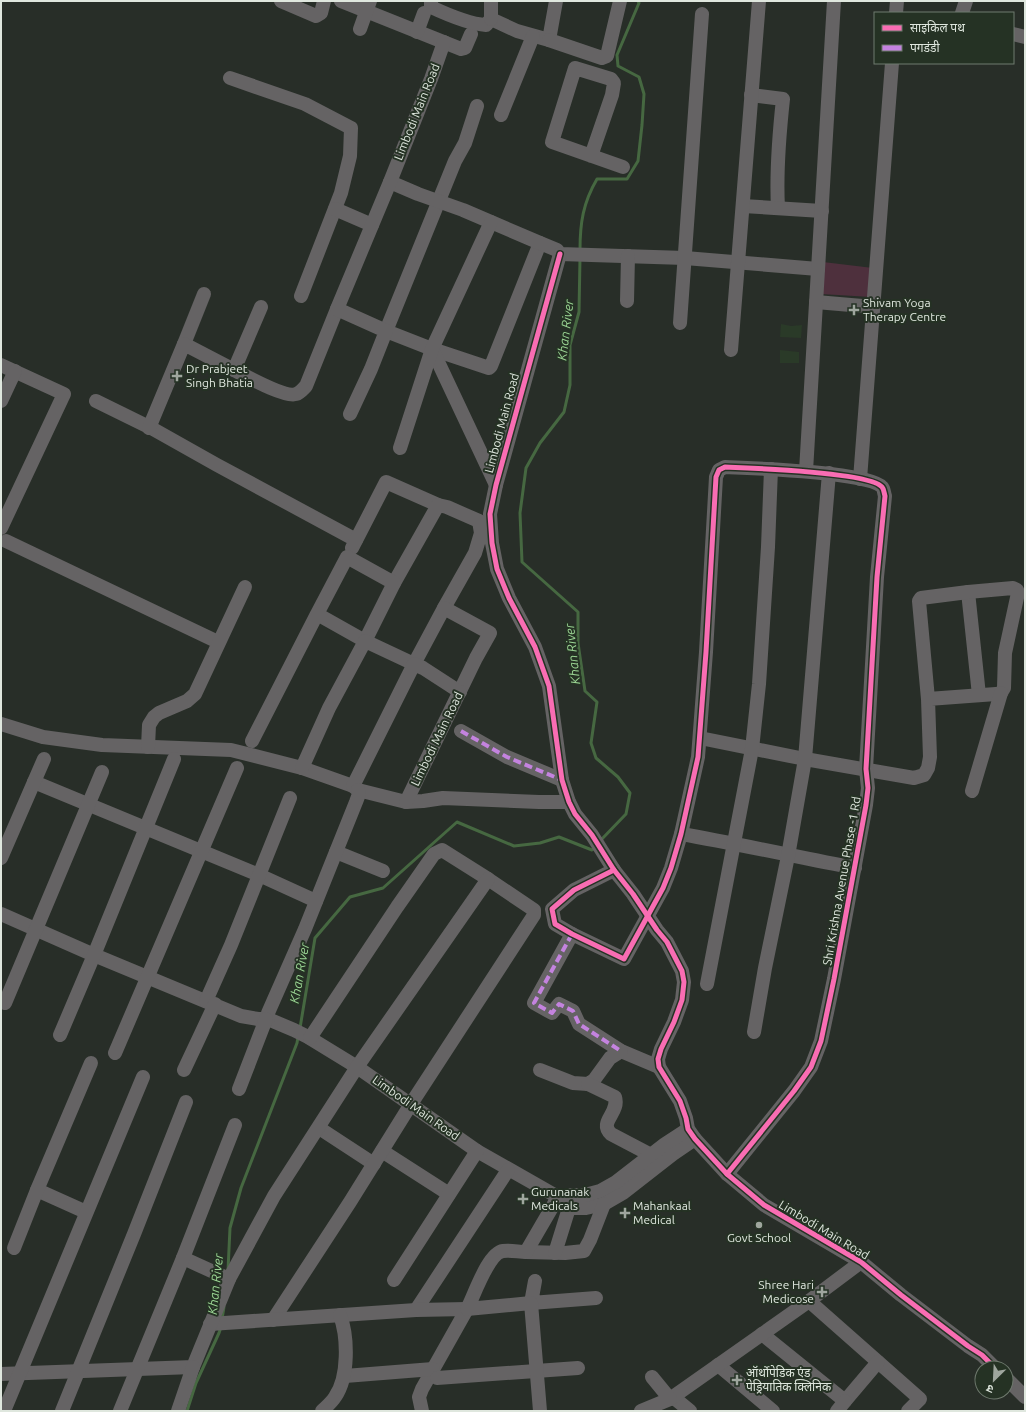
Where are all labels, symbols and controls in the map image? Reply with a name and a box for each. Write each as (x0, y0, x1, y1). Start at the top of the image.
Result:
legend (874, 12, 1014, 64)
text: साइकिल पथ (910, 20, 965, 35)
text: पगडंडी (910, 40, 940, 54)
street label: Limbodi Main Road (391, 62, 442, 162)
place label: Shivam Yoga Therapy Centre (863, 296, 946, 323)
water label: Khan River (554, 298, 576, 361)
marker: Shivam Yoga Therapy Centre (848, 304, 860, 316)
place label: Dr Prabjeet Singh Bhatia (186, 362, 253, 389)
marker: Dr Prabjeet Singh Bhatia (171, 370, 183, 382)
street label: Limbodi Main Road (482, 371, 521, 474)
water label: Khan River (562, 622, 582, 685)
street label: Limbodi Main Road (408, 690, 465, 788)
street label: Shri Krishna Avenue Phase -1 Rd (820, 795, 863, 966)
water label: Khan River (287, 941, 311, 1004)
street label: Limbodi Main Road (370, 1073, 462, 1142)
place label: Gurunanak Medicals (531, 1185, 589, 1212)
marker: Gurunanak Medicals (518, 1194, 528, 1204)
street label: Limbodi Main Road (777, 1198, 872, 1262)
place label: Mahankaal Medical (633, 1199, 691, 1226)
marker: Mahankaal Medical (620, 1208, 630, 1218)
marker: Govt School (754, 1220, 764, 1230)
place label: Govt School (727, 1231, 791, 1244)
water label: Khan River (205, 1252, 225, 1315)
place label: Shree Hari Medicose (758, 1278, 814, 1305)
marker: Shree Hari Medicose (817, 1287, 827, 1297)
north arrow (974, 1360, 1014, 1400)
place label: ऑर्थोपेडिक एंड पेड्रियातिक क्लिनिक (746, 1365, 832, 1394)
marker: ऑर्थोपेडिक एंड पेड्रियातिक क्लिनिक (731, 1374, 743, 1386)
text: उ (984, 1382, 995, 1396)

